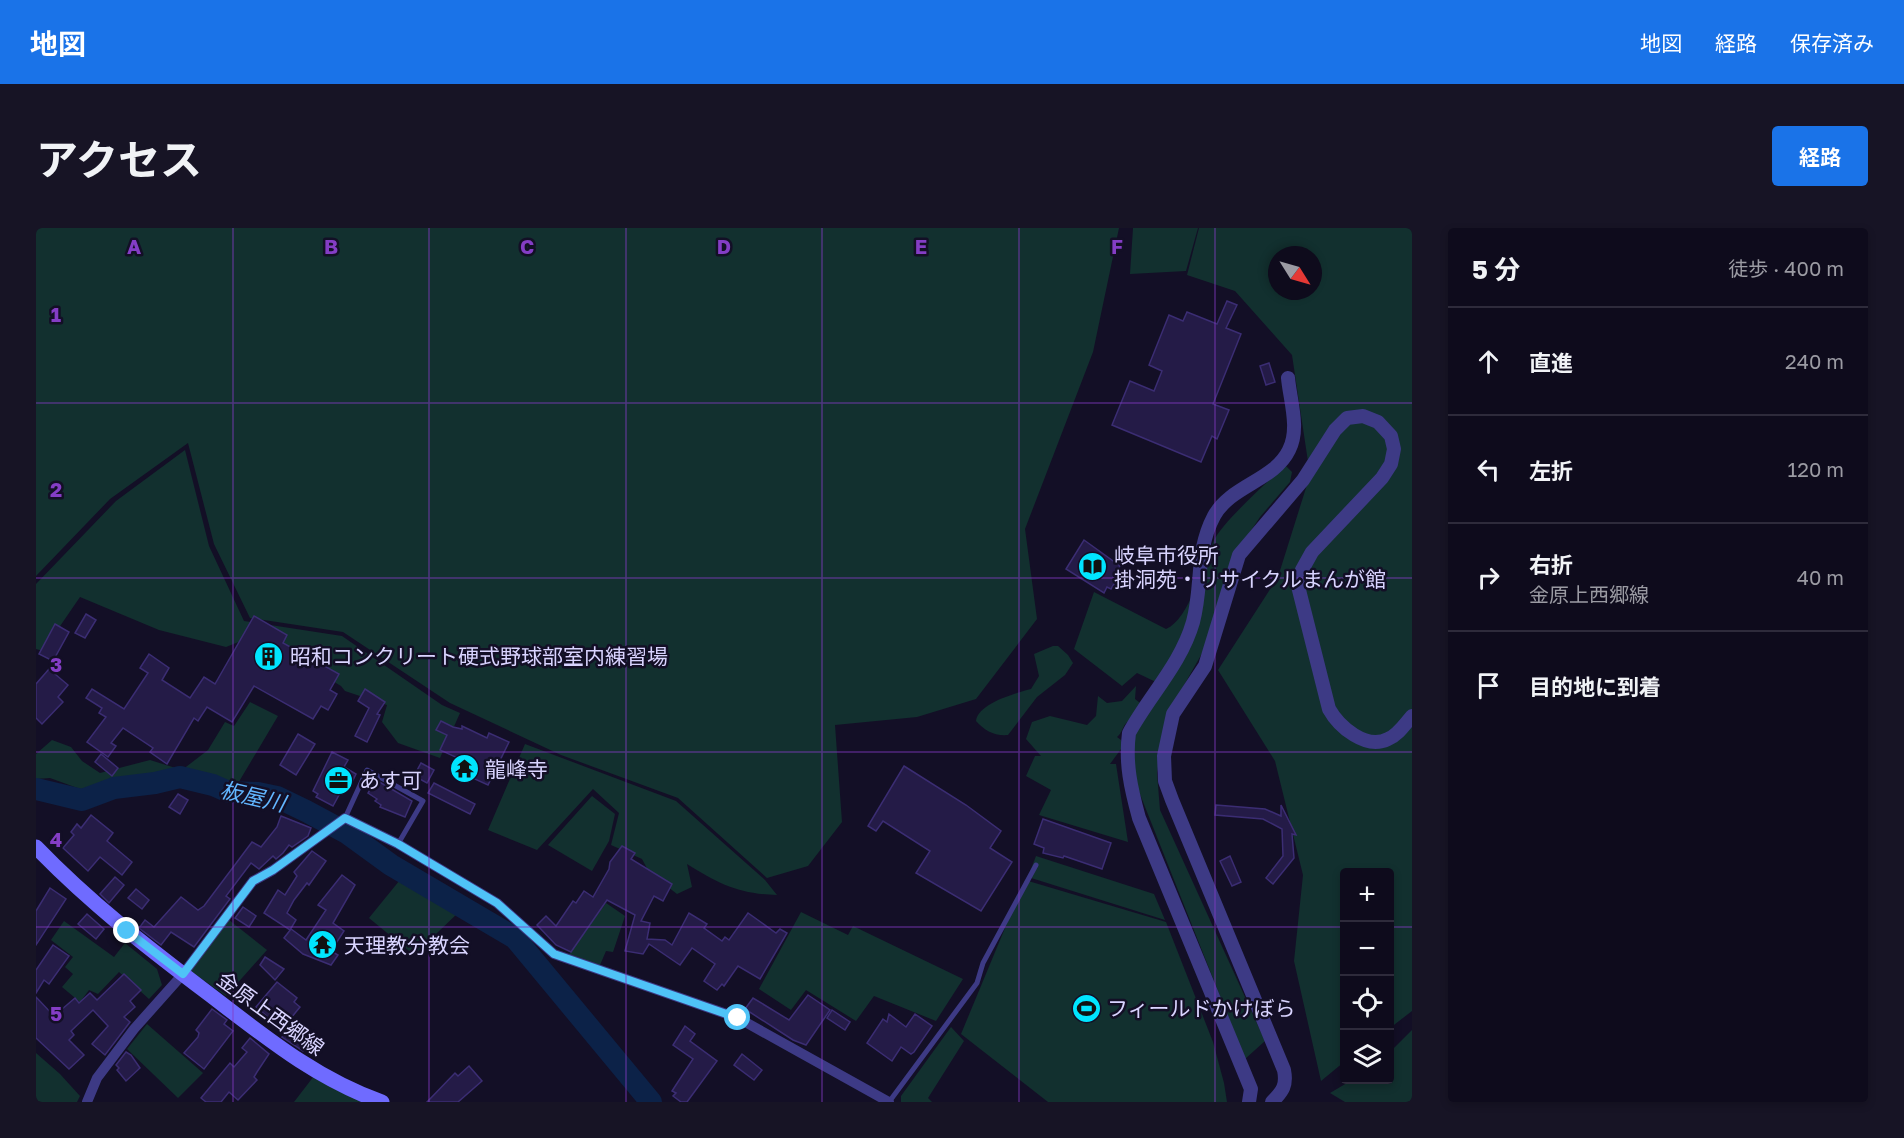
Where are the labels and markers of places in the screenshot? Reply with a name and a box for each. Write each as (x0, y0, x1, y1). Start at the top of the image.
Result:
place label: 岐阜市役所 掛洞苑・リサイクルまんが館 (1114, 542, 1386, 592)
library icon: 岐阜市役所 掛洞苑・リサイクルまんが館 (1077, 551, 1109, 583)
building icon: 昭和コンクリート硬式野球部室内練習場 (253, 640, 285, 672)
place label: 昭和コンクリート硬式野球部室内練習場 (290, 643, 668, 669)
temple icon: 龍峰寺 (448, 753, 480, 785)
place label: 龍峰寺 (485, 756, 548, 782)
office icon: あす可 (322, 764, 354, 796)
place label: あす可 (359, 767, 422, 793)
temple icon: 天理教分教会 (307, 929, 339, 961)
place label: 天理教分教会 (344, 932, 470, 958)
sports icon: フィールドかけぼら (1070, 992, 1102, 1024)
place label: フィールドかけぼら (1107, 995, 1296, 1021)

